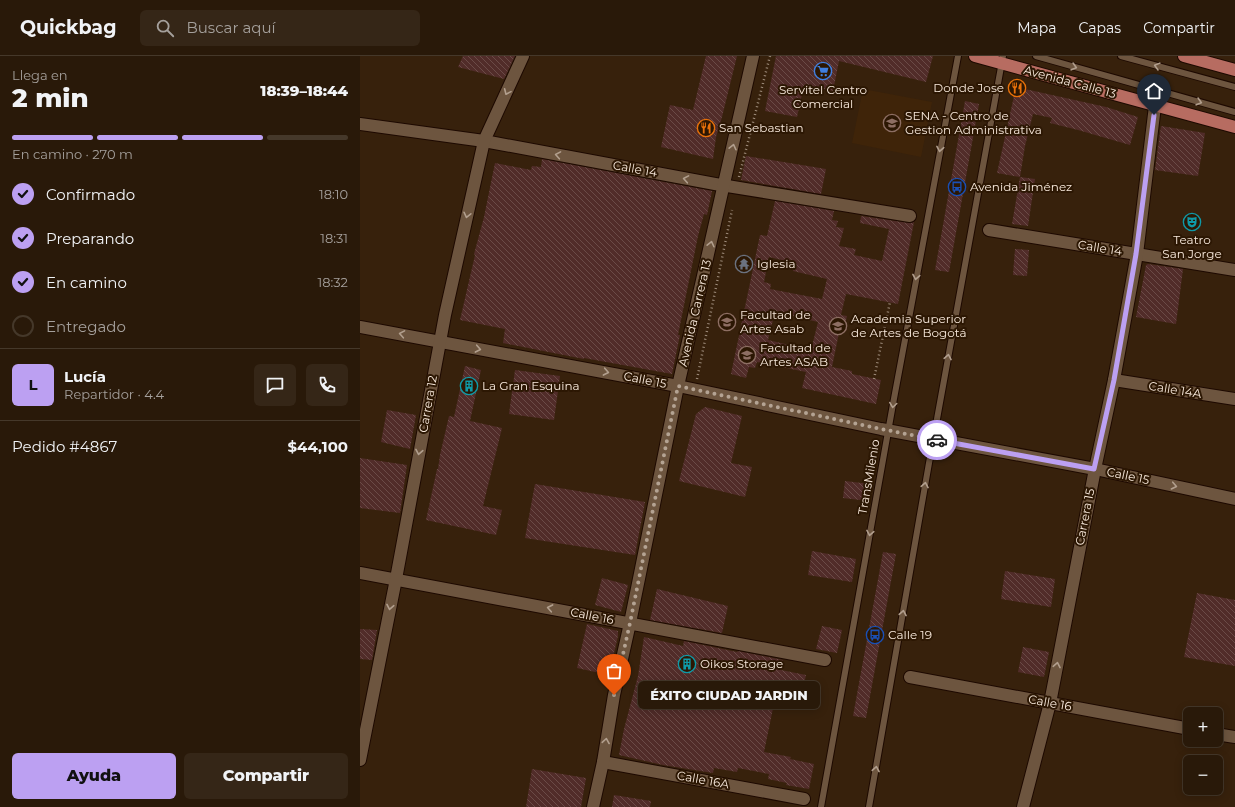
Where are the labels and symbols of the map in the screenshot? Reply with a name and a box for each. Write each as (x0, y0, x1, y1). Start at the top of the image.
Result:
supermarket icon: Servitel Centro Comercial (813, 61, 833, 81)
street label: Avenida Calle 13 (1022, 62, 1118, 101)
one-way arrow (1070, 62, 1077, 70)
one-way arrow (1154, 62, 1161, 71)
pin (1137, 74, 1171, 115)
restaurant icon: Donde Jose (1007, 78, 1027, 98)
place label: Donde Jose (933, 80, 1004, 95)
place label: Servitel Centro Comercial (779, 82, 867, 111)
one-way arrow (503, 88, 511, 95)
one-way arrow (1195, 97, 1202, 106)
place label: SENA - Centro de Gestion Administrativa (905, 108, 1042, 137)
school or university icon: SENA - Centro de Gestion Administrativa (882, 113, 902, 133)
restaurant icon: San Sebastian (696, 118, 716, 138)
place label: San Sebastian (719, 120, 804, 135)
one-way arrow (728, 144, 736, 151)
one-way arrow (936, 146, 944, 152)
one-way arrow (555, 151, 561, 160)
street label: Calle 14 (612, 157, 658, 180)
one-way arrow (683, 175, 689, 183)
bus stop icon: Avenida Jiménez (947, 177, 967, 197)
place label: Avenida Jiménez (970, 179, 1072, 194)
one-way arrow (464, 212, 472, 218)
theatre icon: Teatro San Jorge (1182, 212, 1202, 232)
place label: Teatro San Jorge (1162, 232, 1222, 261)
street label: Calle 14 (1077, 237, 1123, 258)
one-way arrow (706, 241, 714, 247)
temple icon: Iglesia (734, 254, 754, 274)
place label: Iglesia (757, 256, 795, 271)
street label: Avenida Carrera 13 (675, 258, 714, 368)
one-way arrow (912, 274, 921, 280)
place label: Facultad de Artes Asab (740, 307, 811, 336)
place label: Academia Superior de Artes de Bogotá (851, 311, 967, 340)
school or university icon: Facultad de Artes Asab (717, 312, 737, 332)
school or university icon: Academia Superior de Artes de Bogotá (828, 316, 848, 336)
one-way arrow (399, 331, 405, 339)
place label: Facultad de Artes ASAB (760, 340, 831, 369)
one-way arrow (475, 344, 482, 352)
school or university icon: Facultad de Artes ASAB (737, 345, 757, 365)
one-way arrow (944, 354, 952, 360)
one-way arrow (603, 368, 609, 376)
street label: Calle 15 (622, 368, 668, 391)
street label: Carrera 12 (415, 374, 440, 434)
building icon: La Gran Esquina (459, 376, 479, 396)
place label: La Gran Esquina (482, 378, 580, 393)
street label: Calle 14A (1148, 378, 1203, 401)
one-way arrow (889, 402, 898, 408)
courier (917, 420, 957, 460)
street label: TransMilenio (855, 438, 883, 516)
one-way arrow (415, 449, 424, 455)
street label: Calle 15 (1105, 464, 1151, 487)
one-way arrow (920, 482, 929, 488)
one-way arrow (1171, 482, 1177, 490)
street label: Carrera 15 (1072, 487, 1097, 547)
one-way arrow (867, 530, 875, 536)
one-way arrow (386, 604, 395, 610)
one-way arrow (547, 604, 553, 613)
street label: Calle 16 (569, 604, 615, 627)
one-way arrow (898, 610, 907, 616)
bus stop icon: Calle 19 (865, 625, 885, 645)
place label: Calle 19 (888, 627, 932, 642)
pin (597, 654, 631, 695)
building icon: Oikos Storage (677, 654, 697, 674)
place label: Oikos Storage (700, 656, 783, 671)
one-way arrow (1053, 662, 1061, 668)
callout: ÉXITO CIUDAD JARDIN (638, 681, 820, 709)
street label: Calle 16 (1027, 691, 1073, 714)
one-way arrow (601, 738, 610, 744)
one-way arrow (871, 765, 880, 772)
street label: Calle 16A (676, 768, 731, 792)

